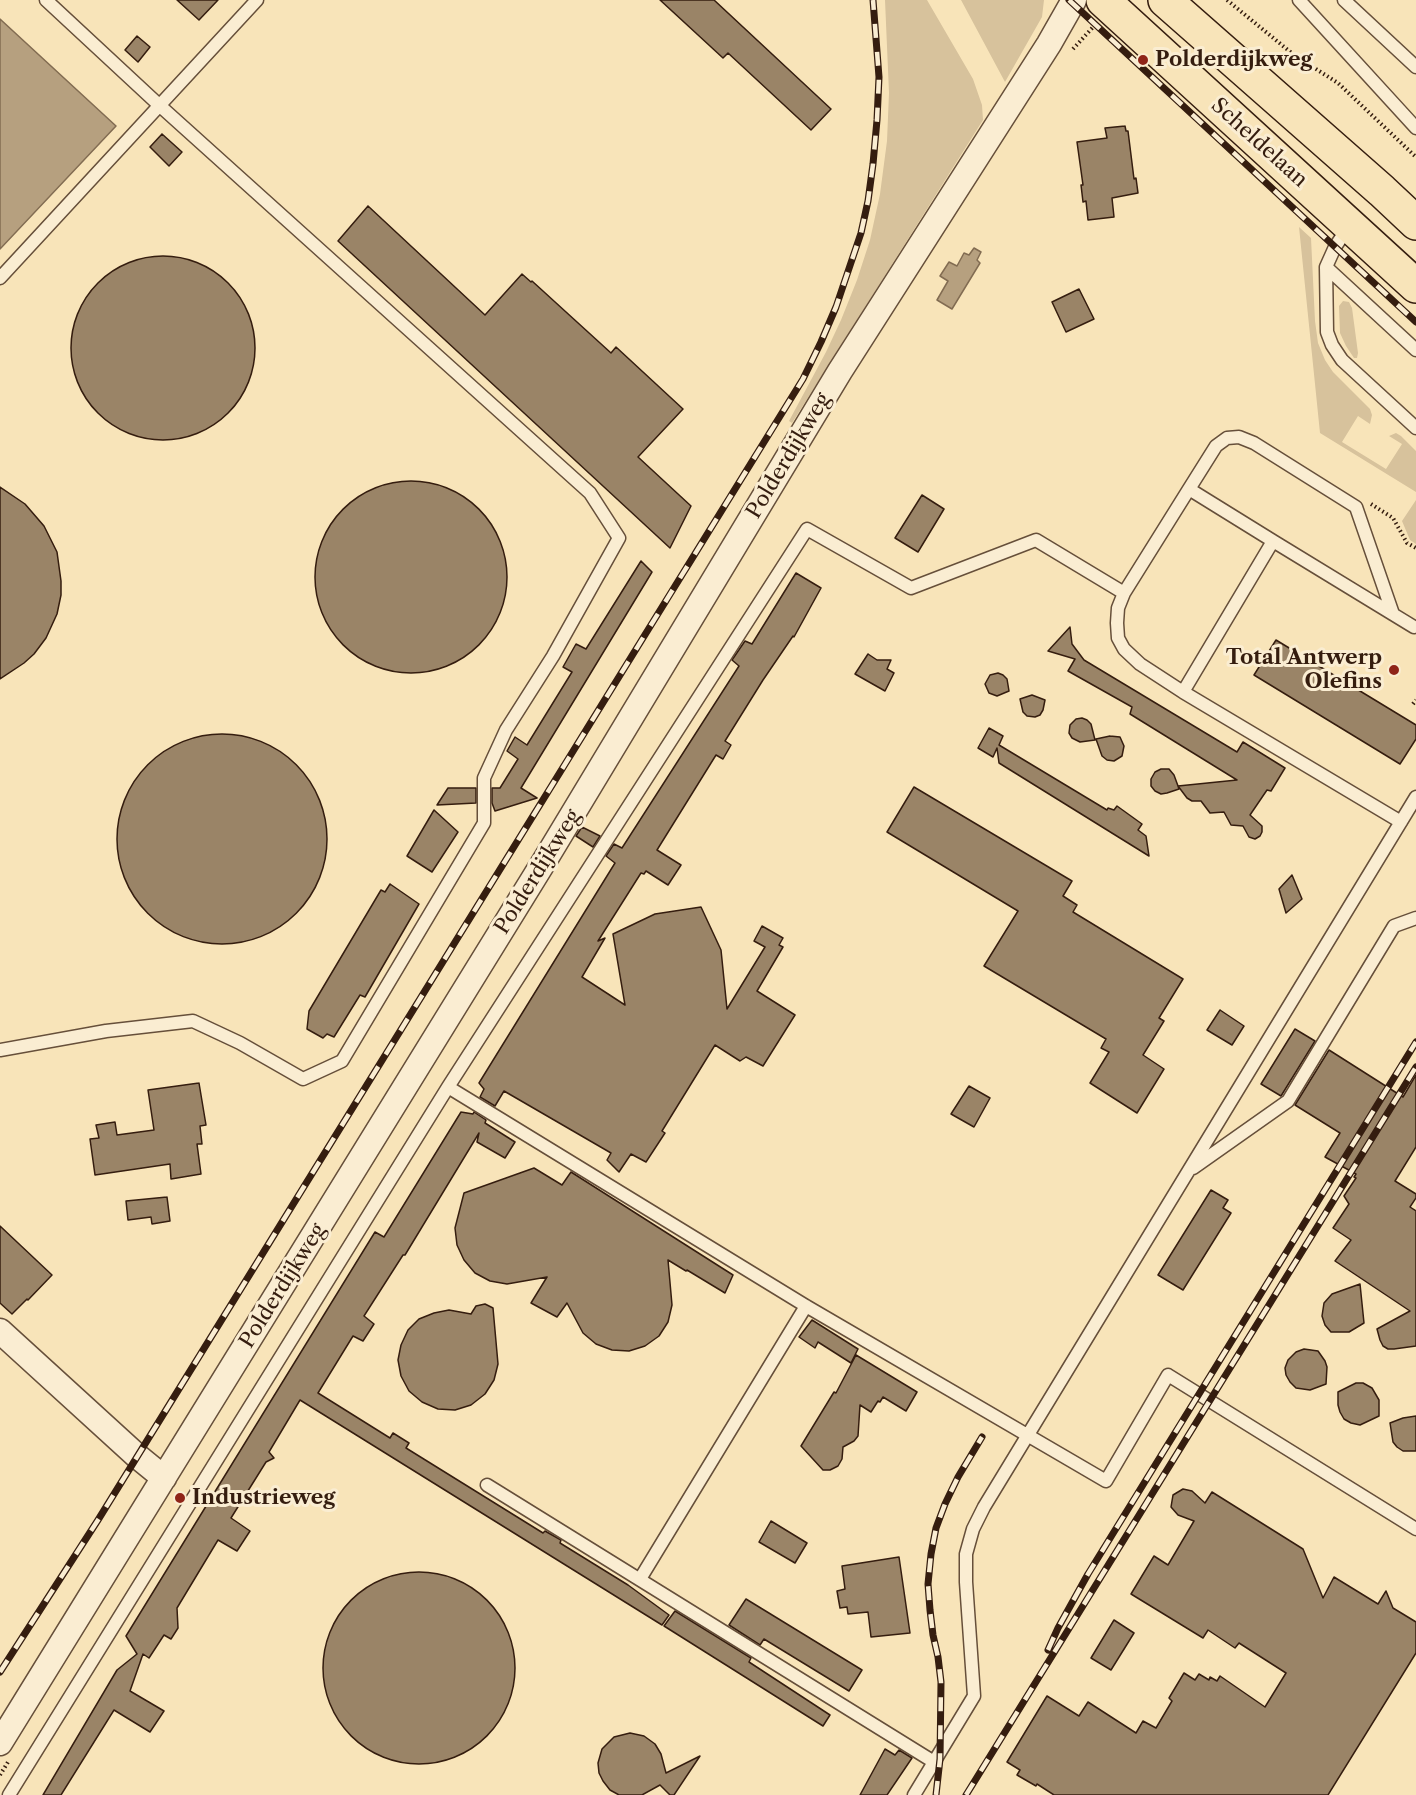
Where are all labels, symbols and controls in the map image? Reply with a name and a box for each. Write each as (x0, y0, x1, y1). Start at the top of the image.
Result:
place label: Polderdijkweg (1155, 47, 1313, 73)
marker: Polderdijkweg (1136, 53, 1150, 67)
street label: Scheldelaan (1206, 93, 1312, 193)
street label: Polderdijkweg (742, 389, 836, 523)
place label: Total Antwerp Olefins (1226, 645, 1382, 695)
marker: Total Antwerp Olefins (1387, 663, 1401, 677)
street label: Polderdijkweg (490, 805, 586, 939)
street label: Polderdijkweg (235, 1219, 331, 1353)
place label: Industrieweg (192, 1485, 335, 1511)
marker: Industrieweg (173, 1491, 187, 1505)

